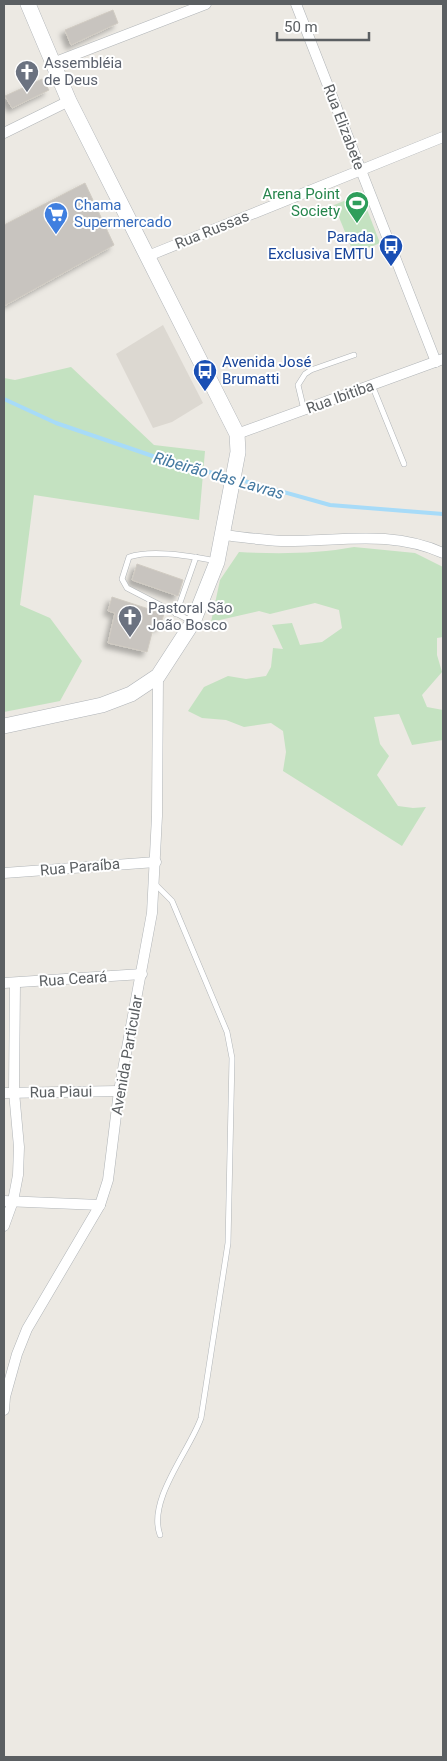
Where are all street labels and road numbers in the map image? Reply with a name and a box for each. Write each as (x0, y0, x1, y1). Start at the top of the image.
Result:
street label: Rua Elizabete (319, 82, 369, 172)
street label: Rua Russas (172, 207, 252, 253)
street label: Rua Ibitiba (304, 376, 376, 418)
street label: Rua Paraíba (39, 855, 121, 879)
street label: Rua Ceará (38, 968, 108, 990)
street label: Avenida Particular (108, 994, 146, 1116)
street label: Rua Piaui (30, 1082, 92, 1102)

